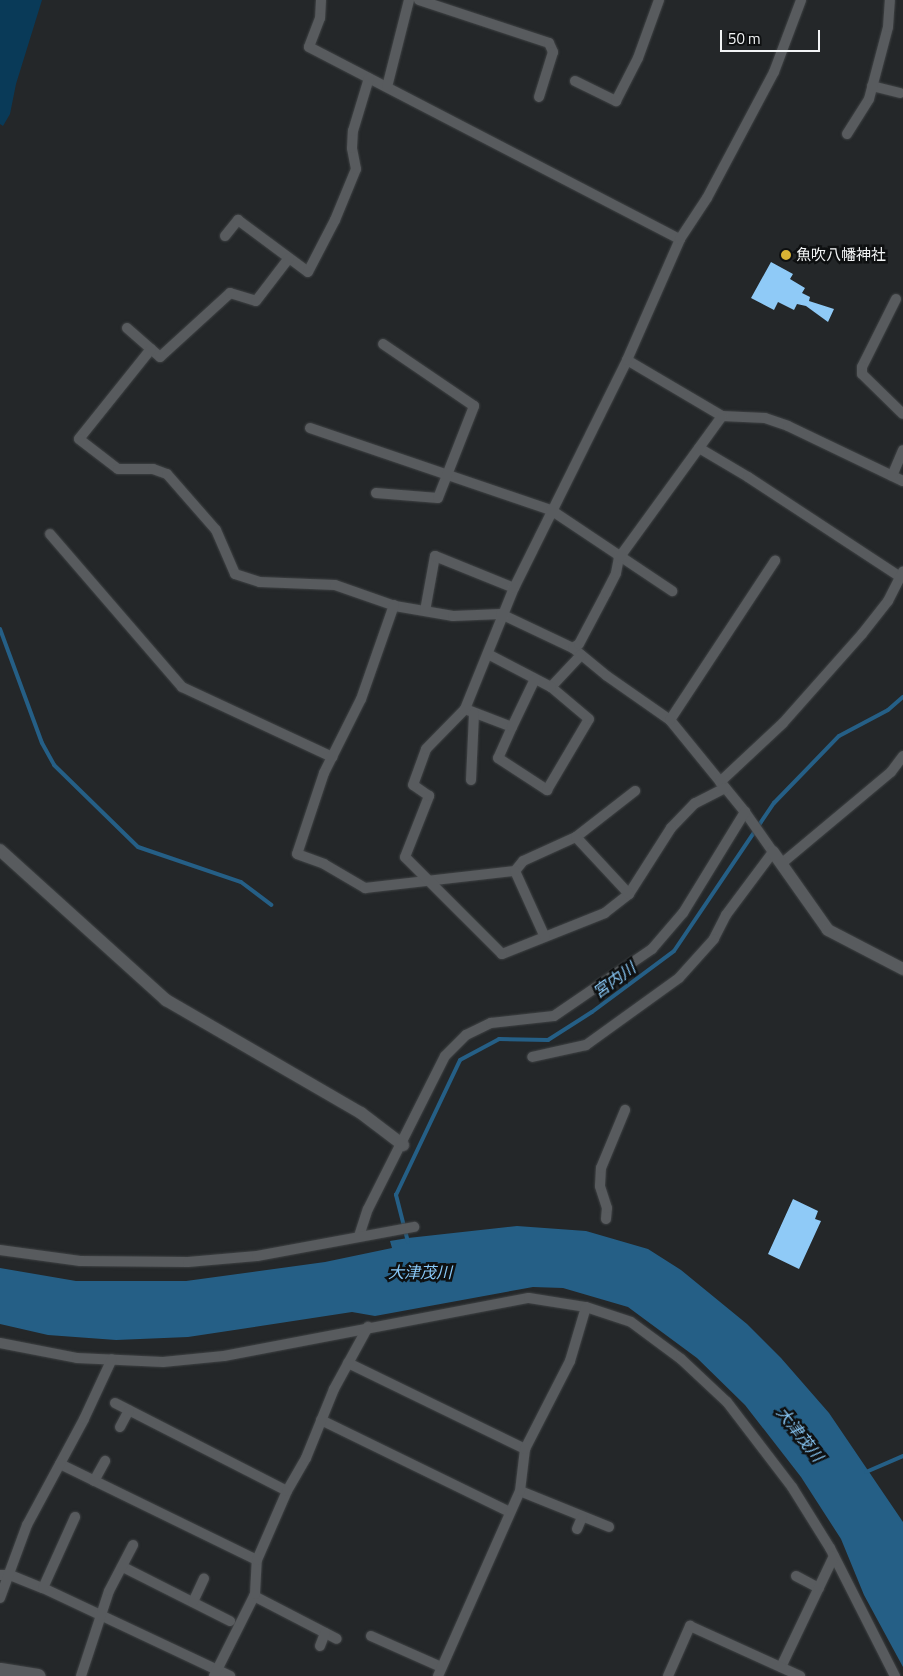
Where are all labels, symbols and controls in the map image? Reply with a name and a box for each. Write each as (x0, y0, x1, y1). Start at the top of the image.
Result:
scale bar (723, 20, 823, 52)
text: 50 m (728, 27, 761, 50)
place label: 魚吹八幡神社 (796, 246, 886, 264)
marker: 魚吹八幡神社 (780, 249, 792, 261)
water label: 宮内川 (589, 958, 639, 1002)
water label: 大津茂川 (388, 1262, 452, 1282)
water label: 大津茂川 (773, 1403, 827, 1465)

